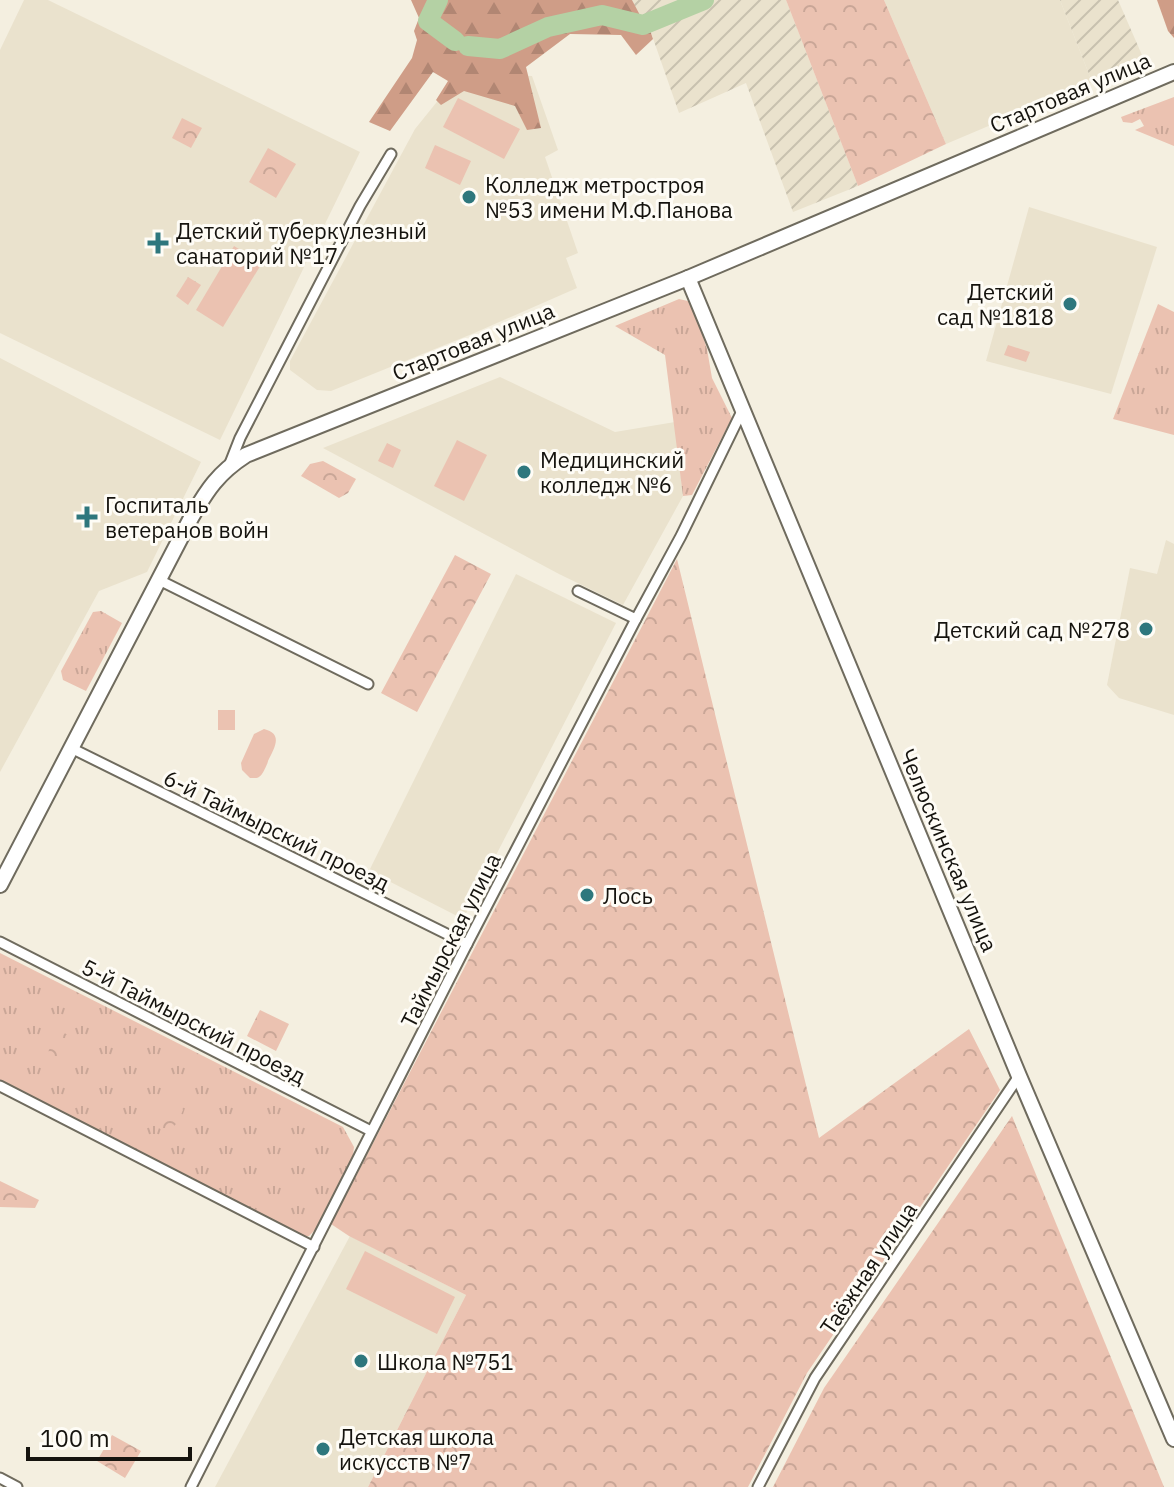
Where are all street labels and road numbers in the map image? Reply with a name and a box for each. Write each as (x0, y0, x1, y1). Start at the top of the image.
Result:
street label: Стартовая улица (985, 45, 1155, 139)
street label: Стартовая улица (388, 295, 559, 387)
street label: Челюскинская улица (893, 744, 1005, 956)
street label: 6-й Таймырский проезд (159, 763, 395, 897)
street label: Таймырская улица (393, 848, 507, 1032)
street label: 5-й Таймырский проезд (77, 952, 311, 1090)
street label: Таёжная улица (813, 1196, 923, 1340)

